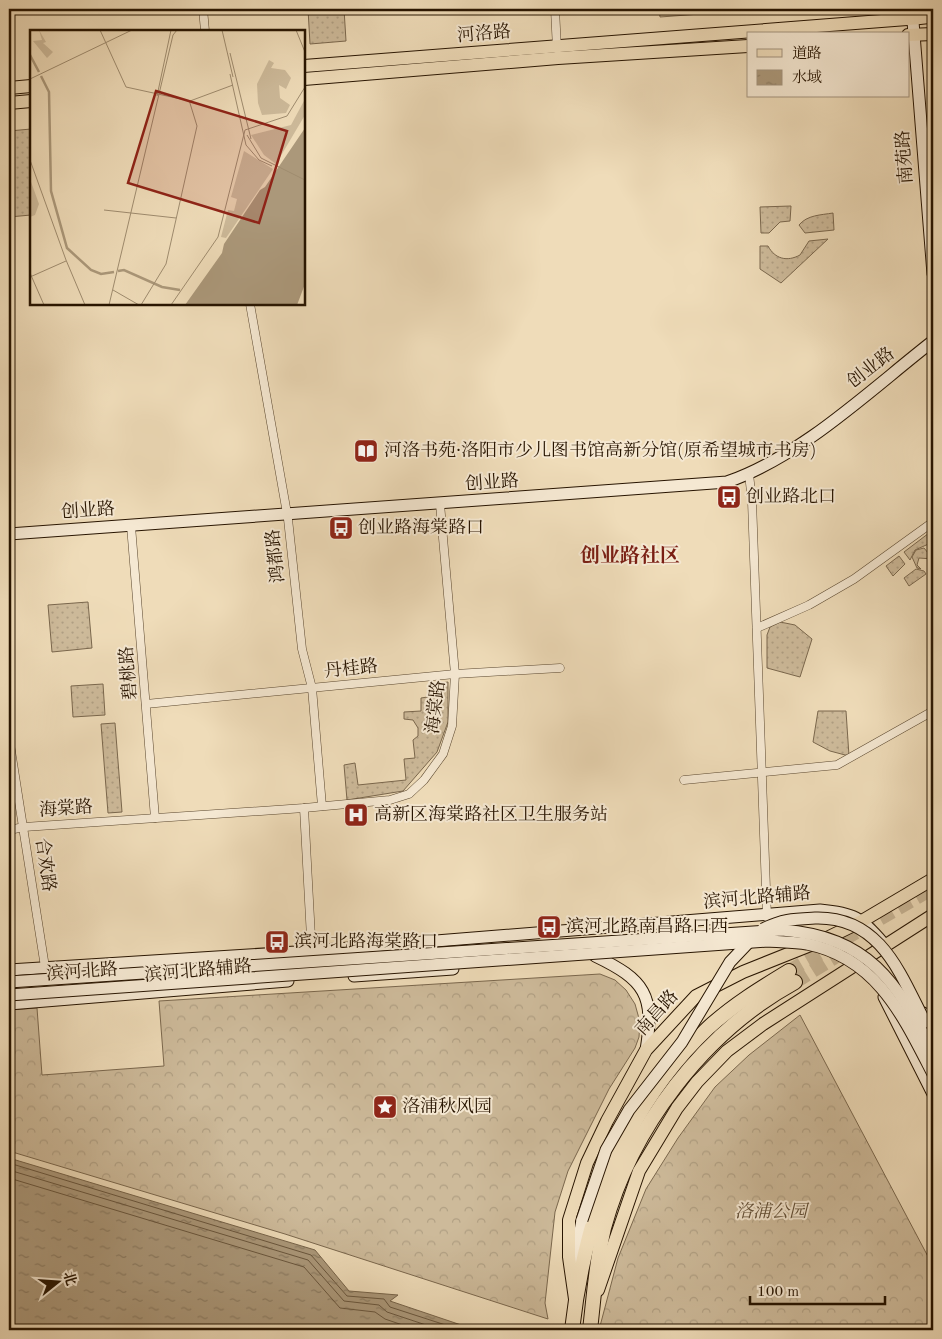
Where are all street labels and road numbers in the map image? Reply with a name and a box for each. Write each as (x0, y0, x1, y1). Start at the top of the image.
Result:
street label: 河洛路 (456, 21, 512, 45)
street label: 南苑路 (892, 129, 916, 185)
street label: 创业路 (843, 343, 898, 392)
street label: 创业路 (464, 470, 520, 494)
street label: 创业路 (60, 498, 116, 522)
street label: 鸿都路 (262, 528, 288, 584)
street label: 碧桃路 (116, 645, 140, 701)
street label: 丹桂路 (323, 655, 379, 681)
street label: 海棠路 (422, 679, 448, 735)
street label: 海棠路 (38, 796, 94, 820)
street label: 合欢路 (32, 837, 60, 893)
street label: 滨河北路辅路 (702, 882, 812, 912)
street label: 滨河北路辅路 (143, 955, 253, 985)
street label: 滨河北路 (45, 959, 119, 983)
street label: 南昌路 (631, 986, 682, 1039)

